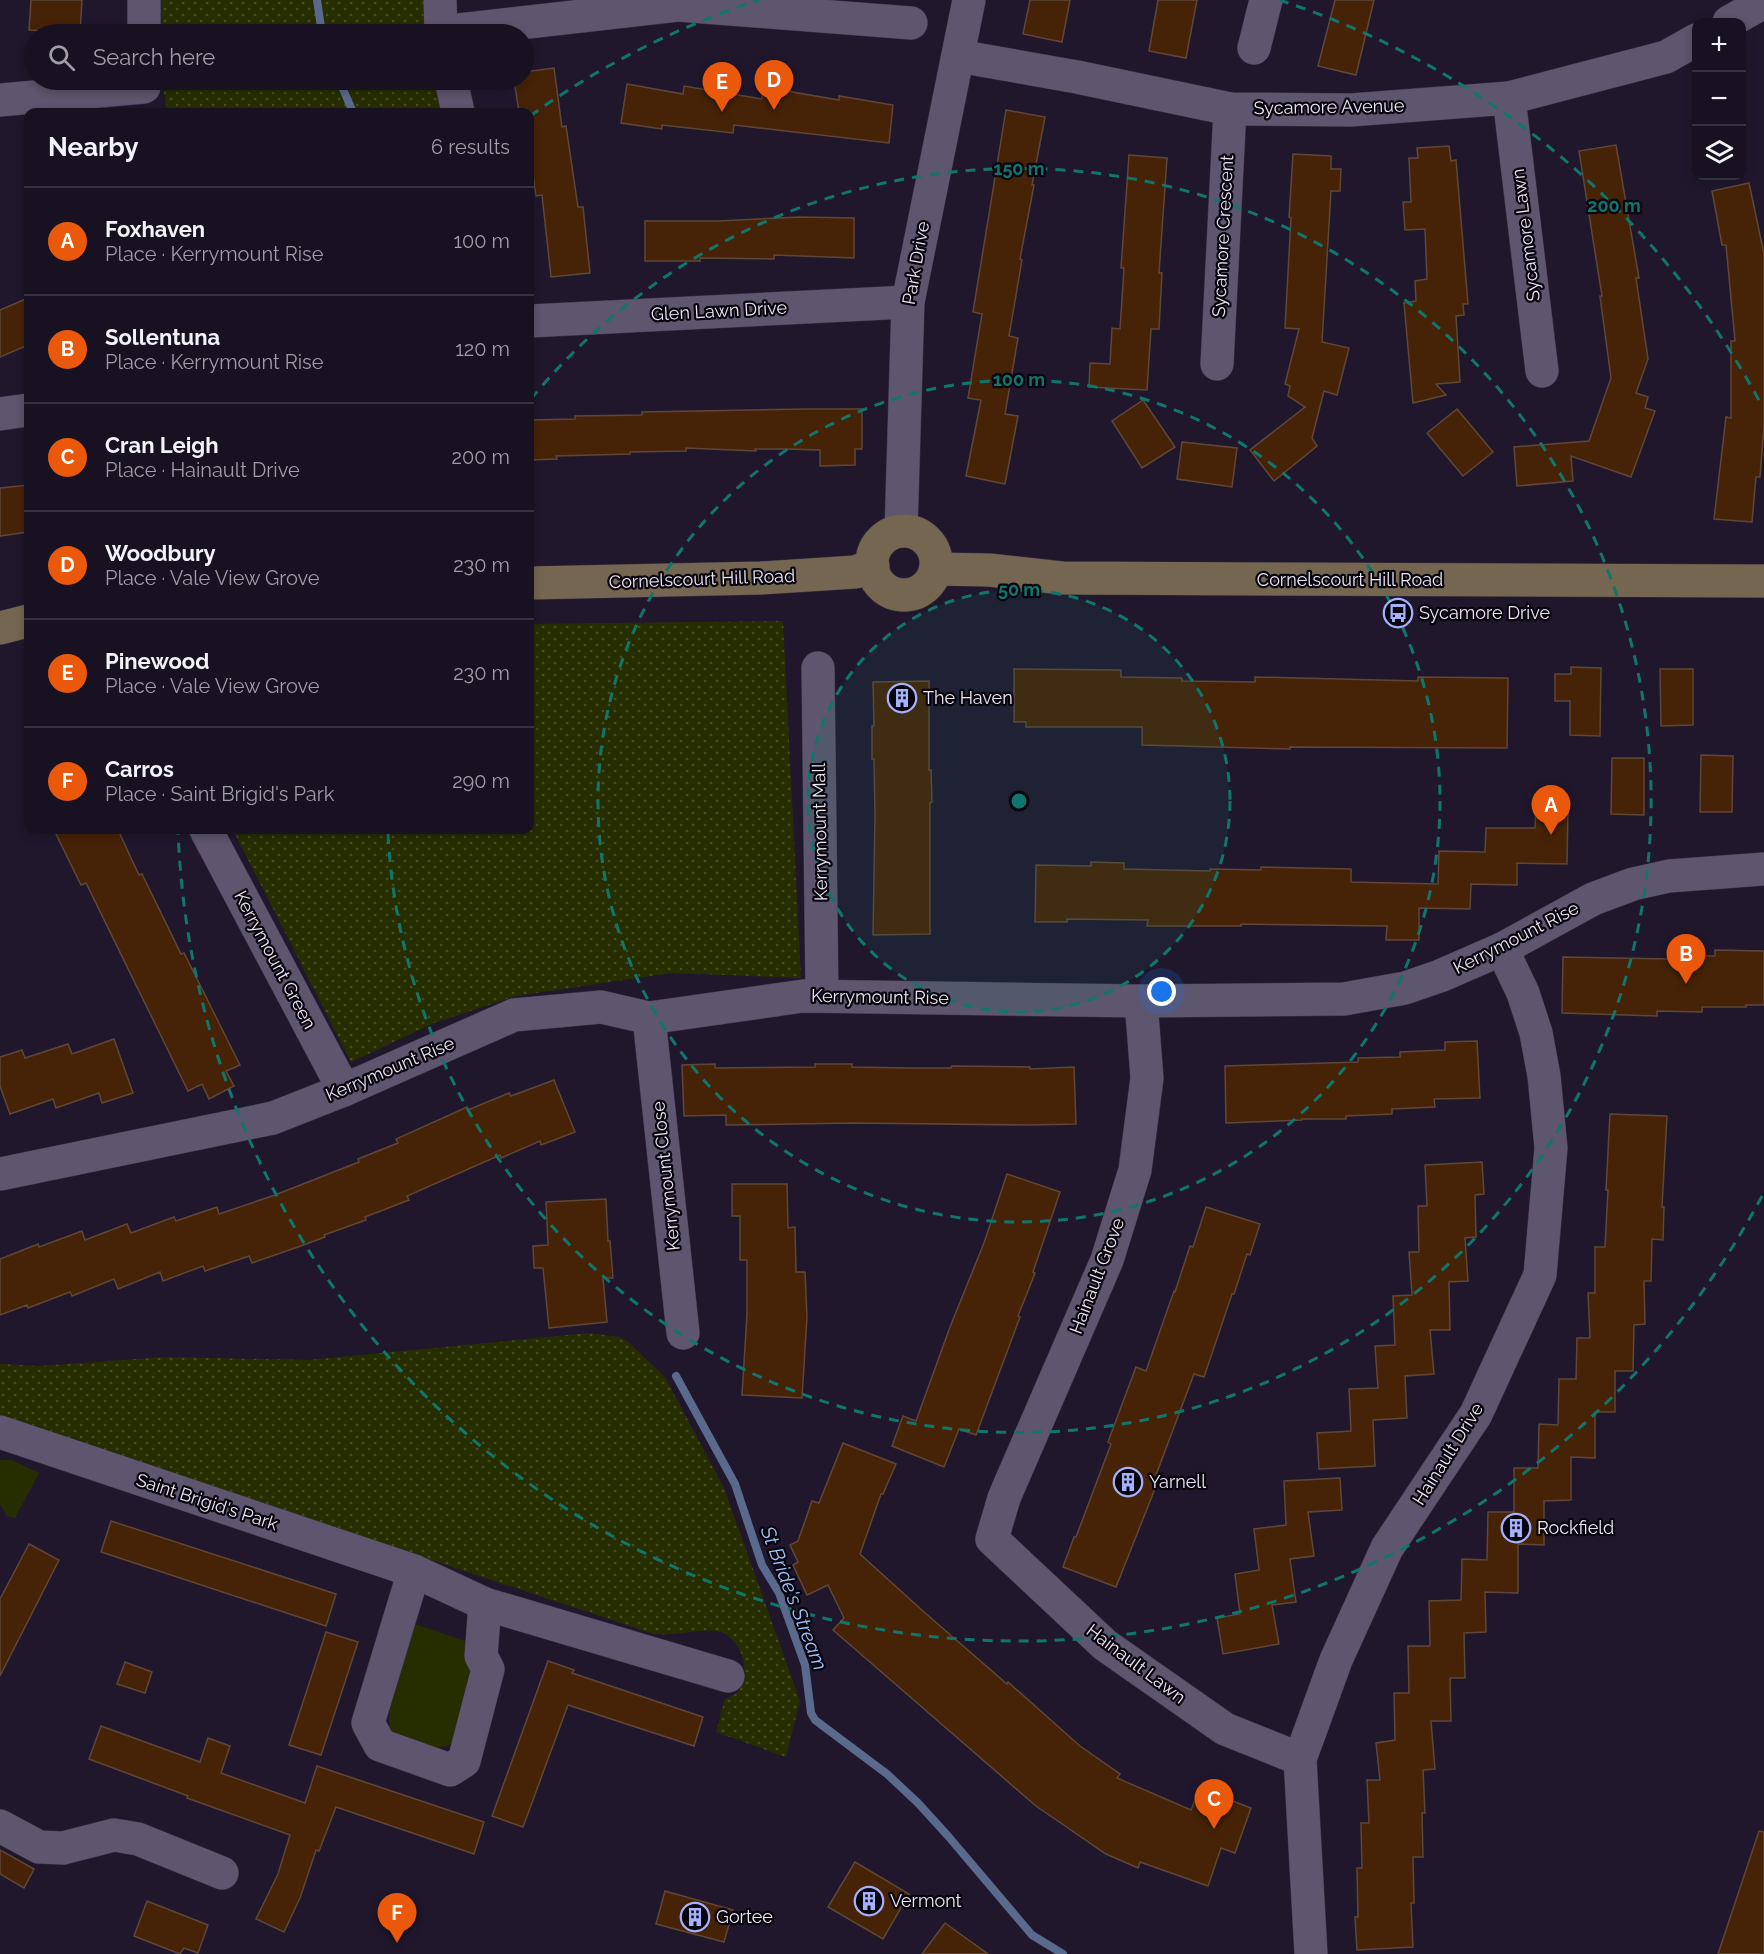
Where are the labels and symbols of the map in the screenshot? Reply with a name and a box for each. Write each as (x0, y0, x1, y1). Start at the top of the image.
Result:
pin: D (754, 60, 794, 110)
pin: E (702, 63, 742, 112)
street label: Sycamore Avenue (1253, 95, 1405, 118)
street label: Sycamore Crescent (1208, 154, 1237, 318)
text: 150 m (994, 158, 1045, 179)
street label: Sycamore Lawn (1507, 168, 1544, 302)
text: 200 m (1587, 195, 1641, 216)
street label: Park Drive (898, 219, 933, 306)
street label: Glen Lawn Drive (650, 296, 788, 325)
text: 100 m (993, 369, 1045, 390)
street label: Cornelscourt Hill Road (608, 565, 795, 592)
street label: Cornelscourt Hill Road (1257, 569, 1443, 590)
text: 50 m (998, 579, 1040, 600)
bus stop icon: Sycamore Drive (1382, 597, 1414, 629)
place label: Sycamore Drive (1419, 602, 1551, 623)
building icon: The Haven (886, 682, 918, 714)
place label: The Haven (923, 687, 1013, 708)
street label: Kerrymount Mall (808, 763, 831, 901)
pin: A (1532, 786, 1570, 835)
centre of rings (1009, 791, 1029, 811)
street label: Kerrymount Green (230, 887, 321, 1032)
street label: Kerrymount Rise (1450, 897, 1582, 978)
pin: B (1666, 934, 1706, 984)
your location (1147, 977, 1176, 1006)
street label: Kerrymount Rise (811, 985, 950, 1008)
street label: Kerrymount Rise (322, 1032, 458, 1105)
street label: Kerrymount Close (647, 1100, 684, 1252)
street label: Hainault Grove (1065, 1214, 1128, 1337)
street label: Hainault Drive (1408, 1398, 1488, 1509)
building icon: Yarnell (1112, 1466, 1144, 1498)
street label: Saint Brigid's Park (134, 1469, 281, 1534)
place label: Yarnell (1149, 1471, 1206, 1492)
building icon: Rockfield (1500, 1512, 1532, 1544)
place label: Rockfield (1537, 1517, 1614, 1538)
water label: St Bride's Stream (755, 1522, 832, 1673)
street label: Hainault Lawn (1083, 1620, 1190, 1708)
pin: C (1194, 1780, 1234, 1829)
building icon: Vermont (853, 1885, 885, 1917)
place label: Vermont (890, 1890, 962, 1911)
pin: F (378, 1894, 416, 1943)
building icon: Gortee (679, 1901, 711, 1933)
place label: Gortee (716, 1906, 773, 1927)

